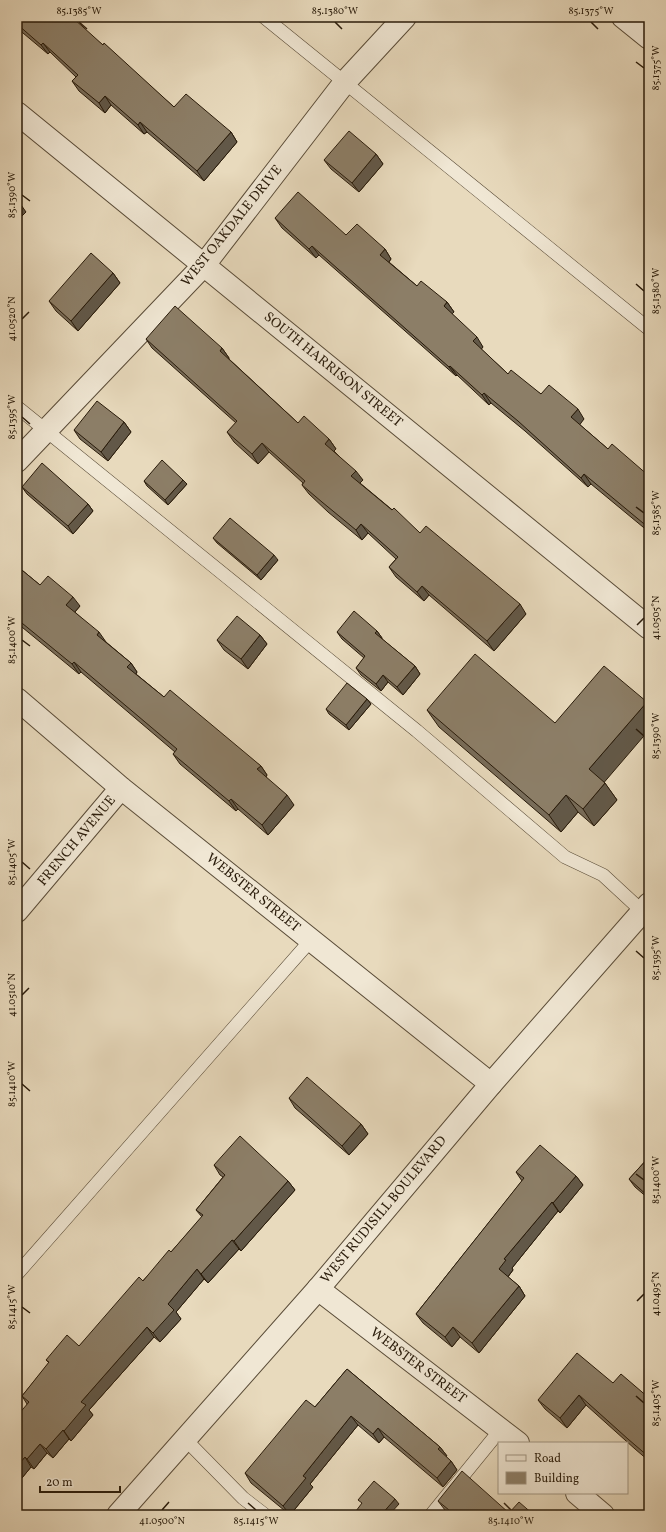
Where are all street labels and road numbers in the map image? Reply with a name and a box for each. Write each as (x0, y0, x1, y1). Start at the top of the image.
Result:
street label: WEST OAKDALE DRIVE (177, 161, 287, 291)
street label: SOUTH HARRISON STREET (260, 308, 406, 432)
street label: FRENCH AVENUE (33, 792, 121, 890)
street label: WEBSTER STREET (202, 849, 304, 937)
street label: WEST RUDISILL BOULEVARD (317, 1132, 451, 1288)
street label: WEBSTER STREET (366, 1323, 470, 1409)

